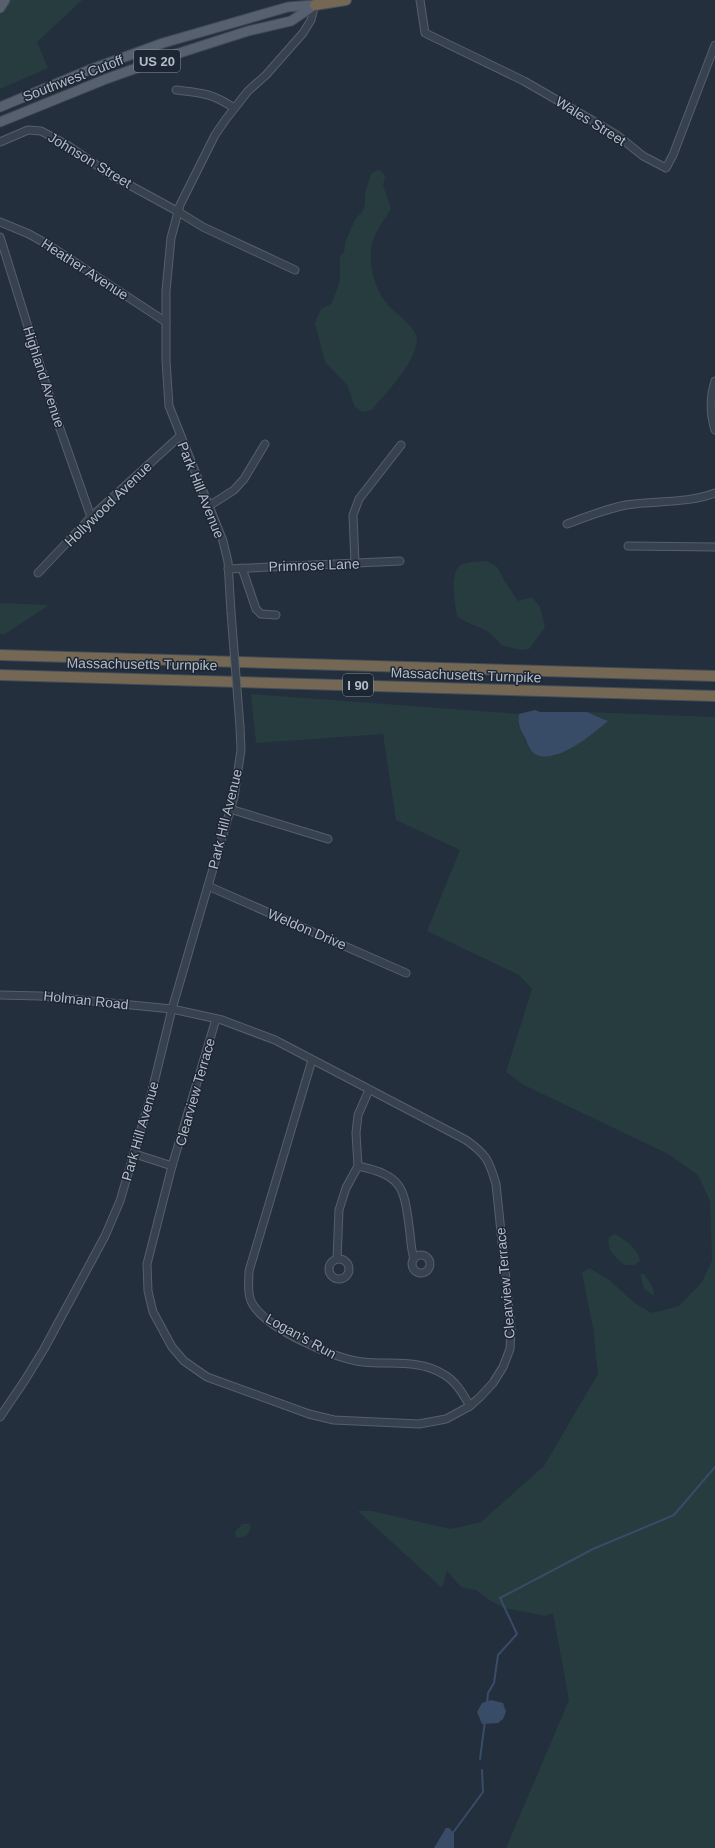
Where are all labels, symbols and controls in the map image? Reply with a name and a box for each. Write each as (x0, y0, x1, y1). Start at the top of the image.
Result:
road number: US 20 (134, 50, 180, 72)
street label: Southwest Cutoff (20, 51, 126, 105)
street label: Wales Street (553, 93, 629, 149)
street label: Johnson Street (46, 129, 135, 191)
street label: Heather Avenue (39, 235, 132, 303)
street label: Highland Avenue (20, 324, 68, 430)
street label: Park Hill Avenue (174, 439, 228, 541)
street label: Hollywood Avenue (61, 458, 155, 550)
street label: Primrose Lane (268, 555, 360, 575)
street label: Massachusetts Turnpike (66, 655, 218, 673)
street label: Massachusetts Turnpike (390, 664, 542, 686)
road number: I 90 (343, 674, 373, 696)
street label: Park Hill Avenue (205, 767, 245, 871)
street label: Weldon Drive (265, 905, 349, 953)
street label: Holman Road (43, 988, 129, 1012)
street label: Clearview Terrace (172, 1036, 218, 1148)
street label: Park Hill Avenue (118, 1079, 162, 1182)
street label: Clearview Terrace (492, 1226, 518, 1339)
street label: Logan's Run (263, 1310, 339, 1362)

